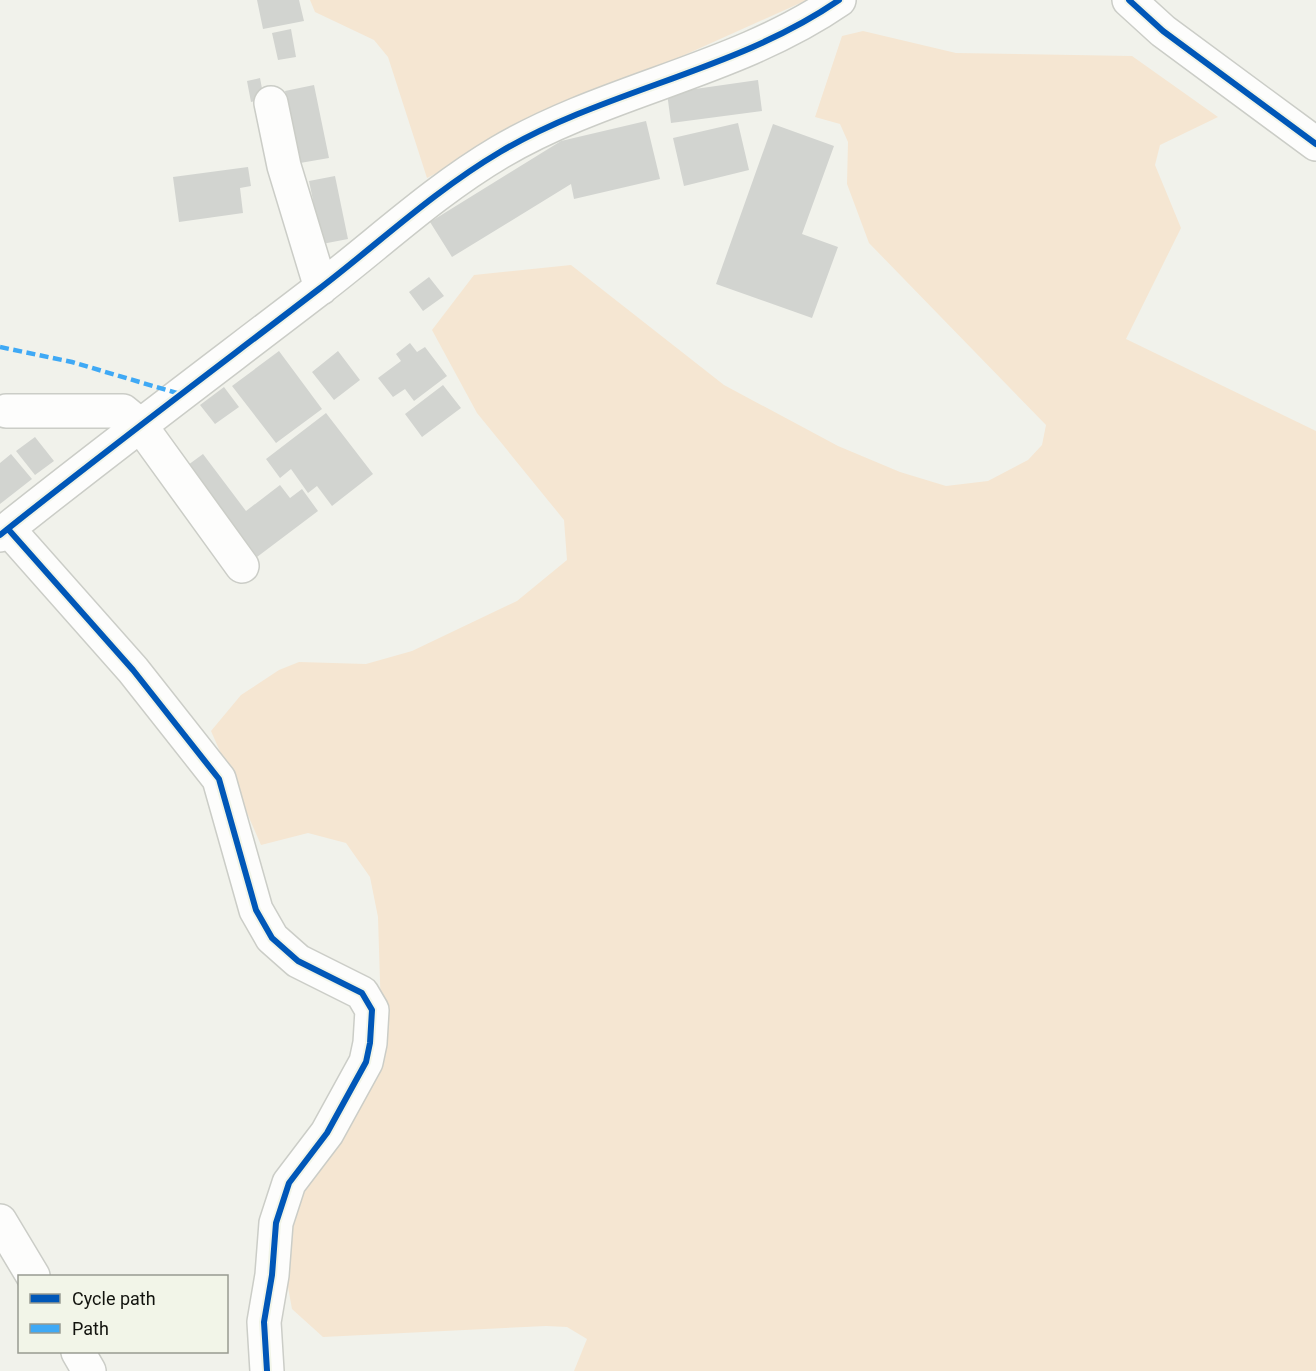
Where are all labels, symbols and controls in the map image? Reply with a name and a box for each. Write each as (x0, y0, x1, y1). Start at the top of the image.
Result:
legend (18, 1275, 228, 1353)
text: Cycle path (72, 1288, 156, 1309)
text: Path (72, 1318, 109, 1339)

